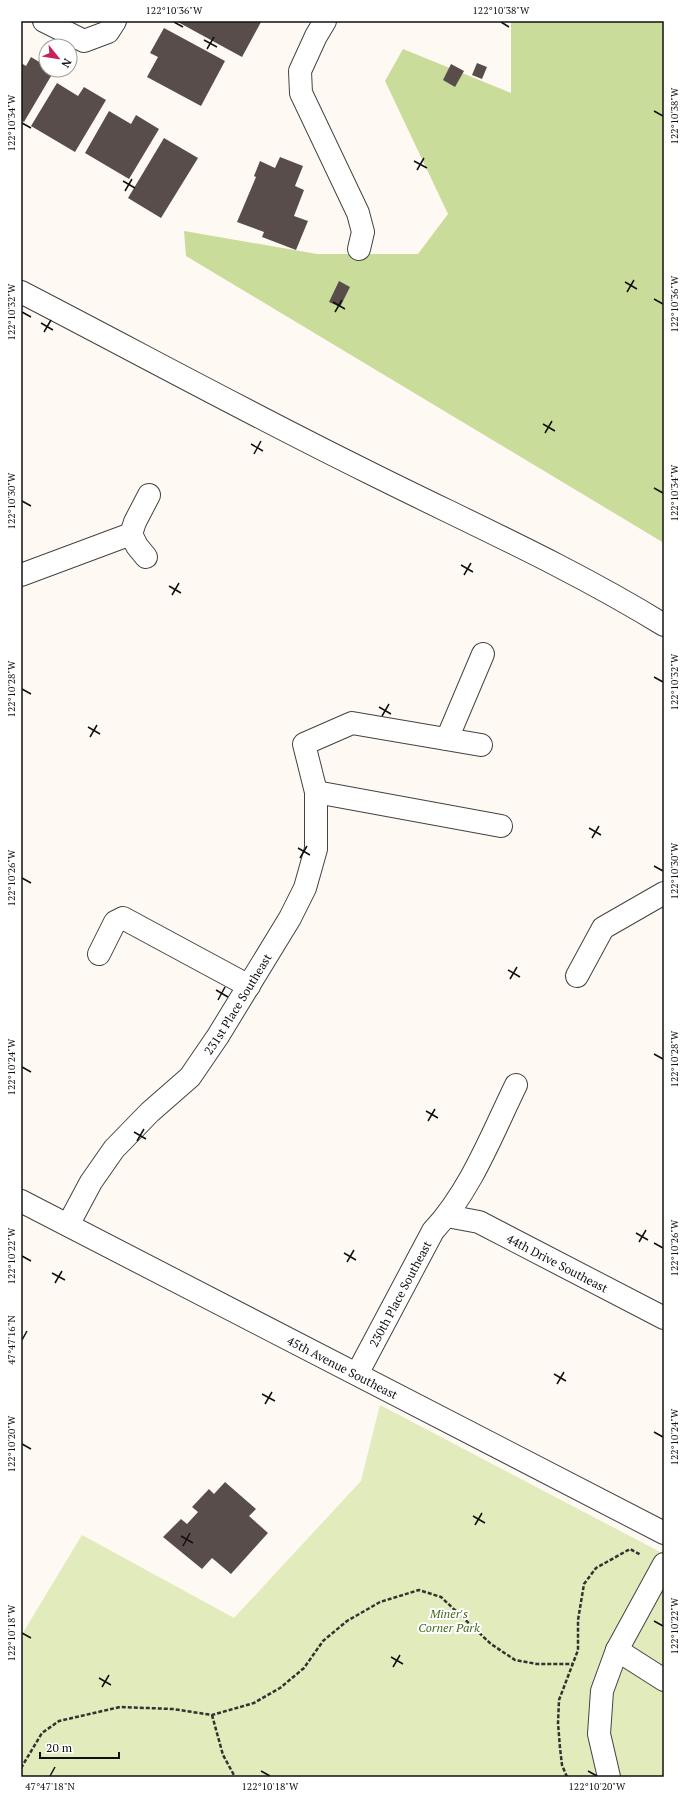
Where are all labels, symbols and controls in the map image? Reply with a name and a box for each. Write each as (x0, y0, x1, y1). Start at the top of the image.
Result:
text: 122°10'36"W (146, 4, 203, 17)
text: 122°10'38"W (473, 4, 530, 17)
north arrow (38, 38, 78, 78)
text: N (58, 56, 75, 71)
text: 122°10'38"W (668, 87, 681, 144)
text: 122°10'34"W (5, 94, 18, 151)
text: 122°10'36"W (668, 275, 681, 332)
text: 122°10'32"W (5, 283, 18, 340)
text: 122°10'34"W (668, 464, 681, 521)
text: 122°10'30"W (5, 472, 18, 529)
text: 122°10'32"W (668, 653, 681, 710)
text: 122°10'28"W (5, 660, 18, 717)
text: 122°10'30"W (668, 842, 681, 899)
text: 122°10'26"W (5, 849, 18, 906)
street label: 231st Place Southeast (200, 950, 275, 1057)
text: 122°10'28"W (668, 1030, 681, 1087)
text: 122°10'24"W (5, 1038, 18, 1095)
text: 122°10'26"W (668, 1219, 681, 1276)
text: 122°10'22"W (5, 1227, 18, 1284)
street label: 44th Drive Southeast (504, 1230, 611, 1295)
street label: 230th Place Southeast (365, 1238, 434, 1349)
text: 47°47'16"N (5, 1315, 18, 1365)
street label: 45th Avenue Southeast (285, 1332, 401, 1402)
text: 122°10'24"W (668, 1408, 681, 1465)
text: 122°10'20"W (5, 1415, 18, 1472)
text: 122°10'22"W (668, 1597, 681, 1654)
text: 122°10'18"W (5, 1604, 18, 1661)
park label: Miner's Corner Park (418, 1606, 480, 1635)
scale bar (40, 1734, 119, 1760)
text: 20 m (46, 1740, 73, 1755)
text: 47°47'18"N (25, 1780, 75, 1793)
text: 122°10'18"W (242, 1780, 299, 1793)
text: 122°10'20"W (569, 1780, 626, 1793)

